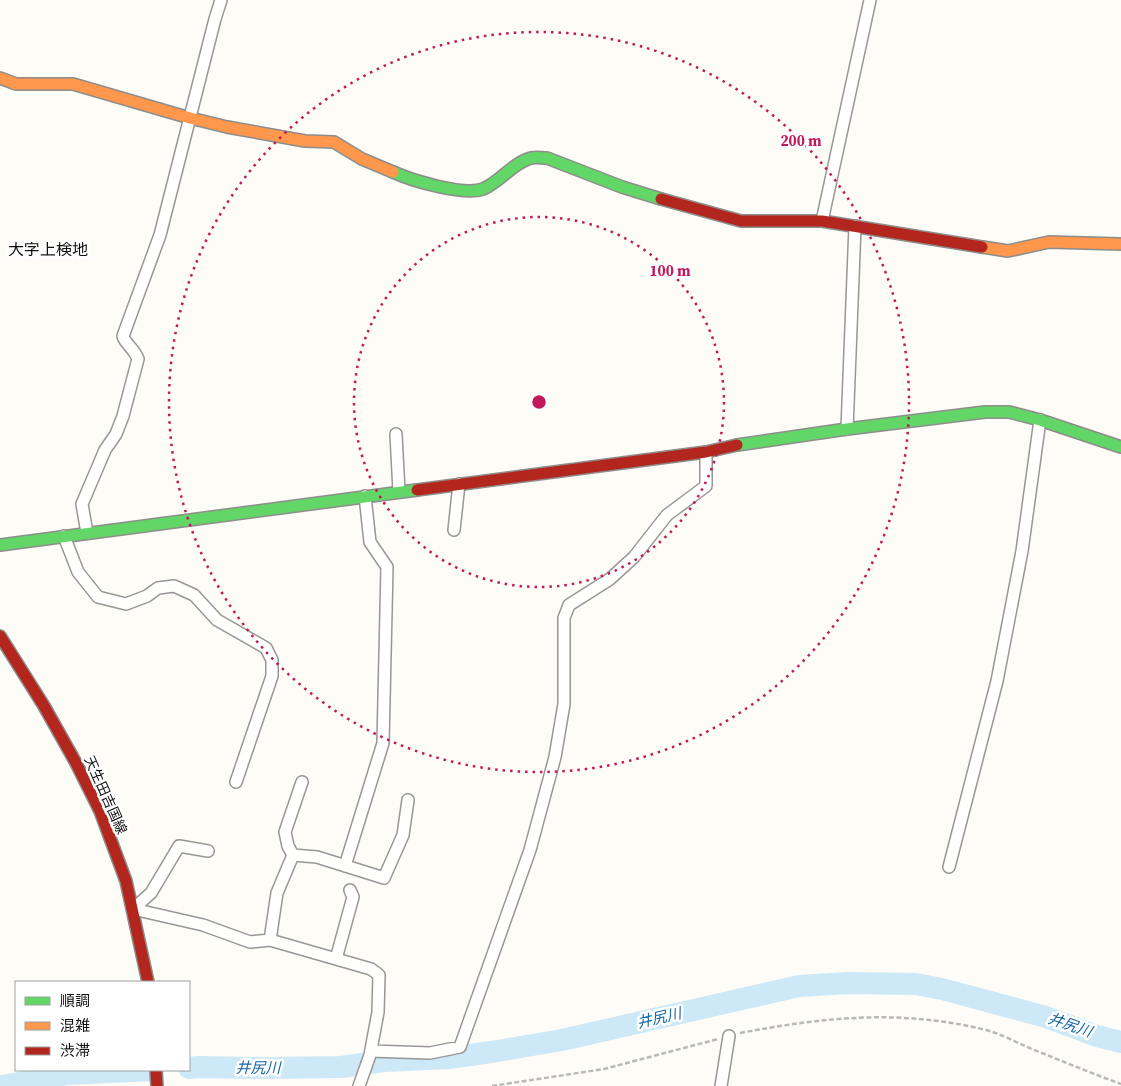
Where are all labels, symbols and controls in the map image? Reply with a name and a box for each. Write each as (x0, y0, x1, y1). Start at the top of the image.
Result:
text: 200 m (780, 130, 822, 151)
district label: 大字上検地 (8, 238, 88, 260)
text: 100 m (649, 260, 691, 281)
centre of rings (530, 393, 548, 411)
street label: 天生田吉国線 (80, 753, 132, 837)
legend (15, 981, 190, 1071)
text: 順調 (60, 990, 90, 1011)
water label: 井尻川 (635, 1002, 685, 1033)
water label: 井尻川 (1045, 1007, 1097, 1042)
text: 混雑 (60, 1015, 90, 1036)
text: 渋滞 (60, 1040, 90, 1061)
water label: 井尻川 (235, 1057, 282, 1078)

